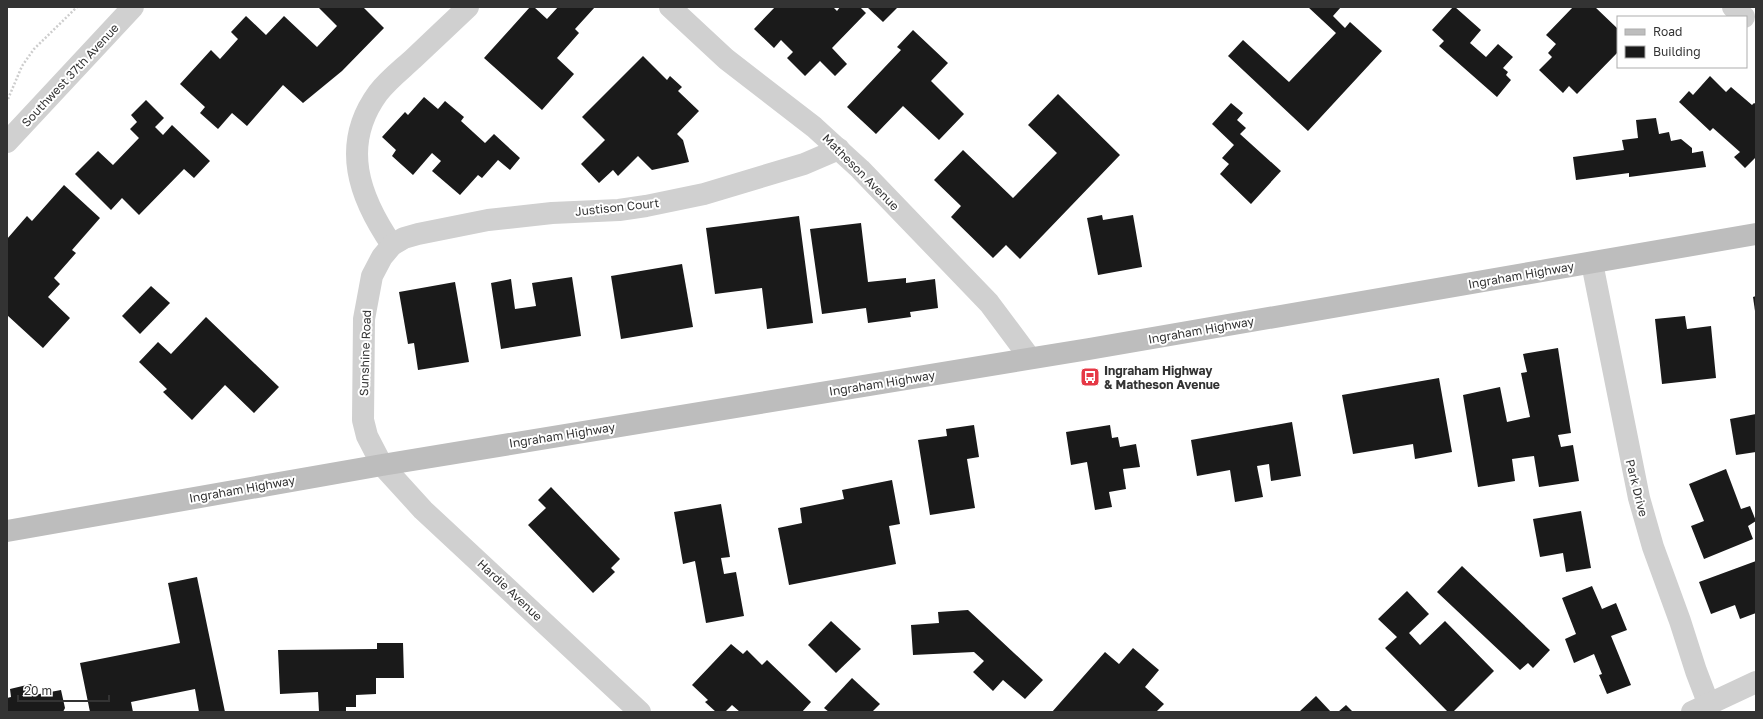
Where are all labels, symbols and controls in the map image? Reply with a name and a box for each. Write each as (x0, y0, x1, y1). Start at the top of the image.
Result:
legend (1617, 16, 1747, 68)
street label: Southwest 37th Avenue (18, 20, 122, 130)
text: Road (1653, 24, 1682, 39)
text: Building (1653, 44, 1701, 59)
street label: Matheson Avenue (819, 130, 903, 214)
street label: Justison Court (574, 195, 660, 219)
street label: Ingraham Highway (1467, 258, 1575, 292)
street label: Sunshine Road (356, 310, 374, 396)
street label: Ingraham Highway (1147, 313, 1255, 347)
place label: Ingraham Highway & Matheson Avenue (1104, 363, 1220, 392)
bus stop icon: Ingraham Highway & Matheson Avenue (1079, 366, 1101, 388)
street label: Ingraham Highway (828, 367, 936, 399)
street label: Ingraham Highway (508, 419, 616, 451)
street label: Park Drive (1623, 458, 1651, 518)
street label: Ingraham Highway (188, 472, 296, 506)
street label: Hardie Avenue (474, 556, 546, 624)
scale bar (18, 677, 109, 703)
text: 20 m (24, 683, 52, 698)

